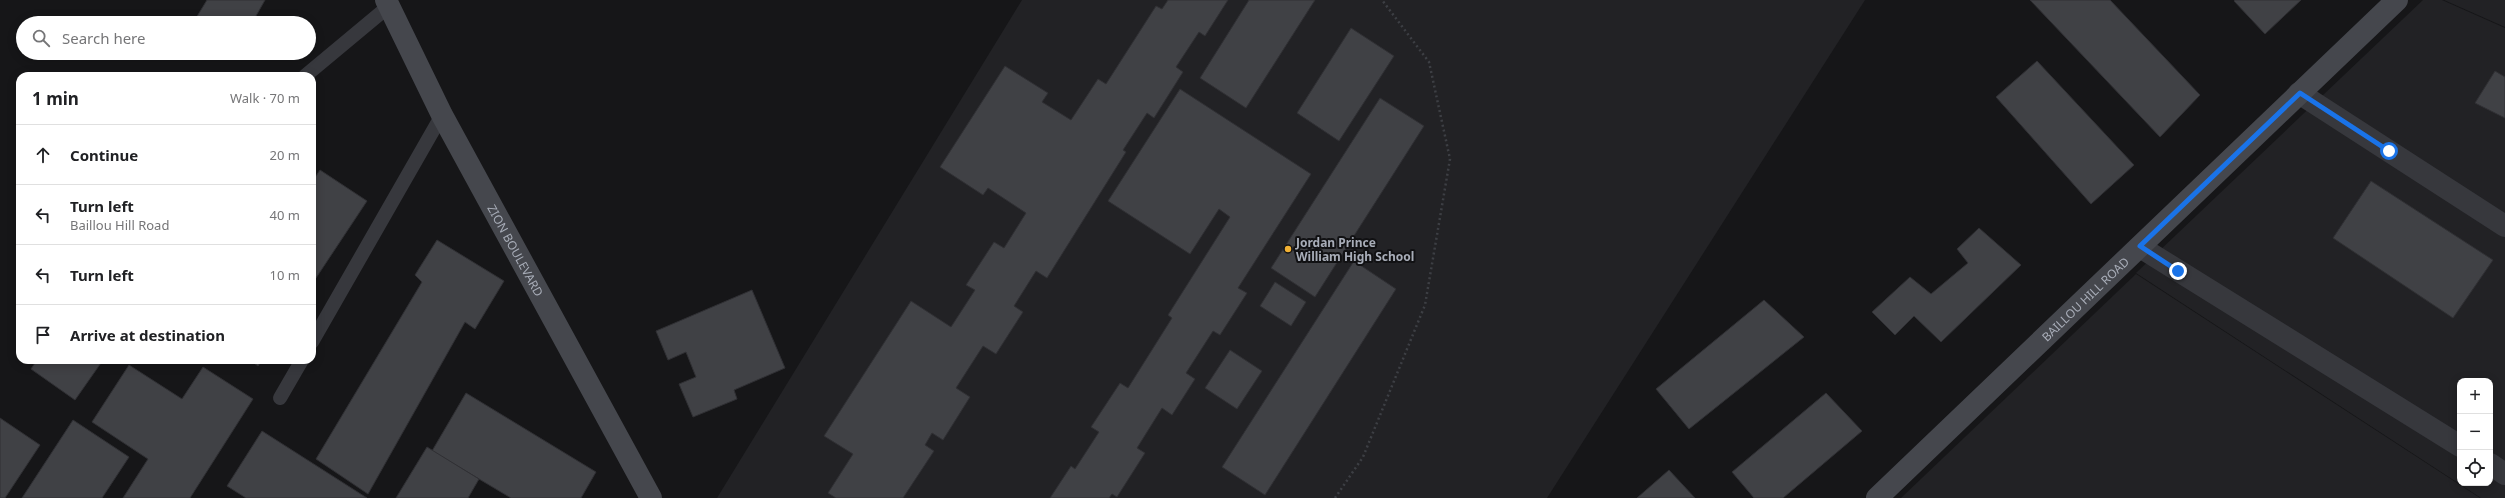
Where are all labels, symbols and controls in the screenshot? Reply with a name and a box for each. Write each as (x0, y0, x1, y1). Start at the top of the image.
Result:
search box (16, 16, 316, 60)
icon: search (30, 27, 52, 49)
text: Search here (62, 28, 145, 48)
text: 1 min (32, 87, 79, 110)
text: Walk · 70 m (230, 89, 300, 107)
route start (2380, 142, 2398, 160)
icon: ahead (32, 144, 54, 166)
text: Continue (70, 145, 138, 165)
text: 20 m (270, 146, 300, 164)
text: Turn left (70, 196, 134, 216)
street label: ZION BOULEVARD (484, 201, 548, 299)
icon: left (32, 204, 54, 226)
text: 40 m (270, 206, 300, 224)
text: Baillou Hill Road (70, 216, 169, 234)
place label: Jordan Prince William High School (1295, 234, 1414, 265)
marker: Jordan Prince William High School (1283, 244, 1293, 254)
street label: BAILLOU HILL ROAD (2038, 253, 2133, 345)
route end (2169, 262, 2187, 280)
icon: left (32, 264, 54, 286)
text: Turn left (70, 265, 134, 285)
text: 10 m (270, 266, 300, 284)
icon: arrive (32, 324, 54, 346)
text: Arrive at destination (70, 325, 225, 345)
map controls (2457, 378, 2493, 486)
button: + (2457, 378, 2493, 414)
button: − (2457, 414, 2493, 450)
button: locate (2457, 450, 2493, 486)

